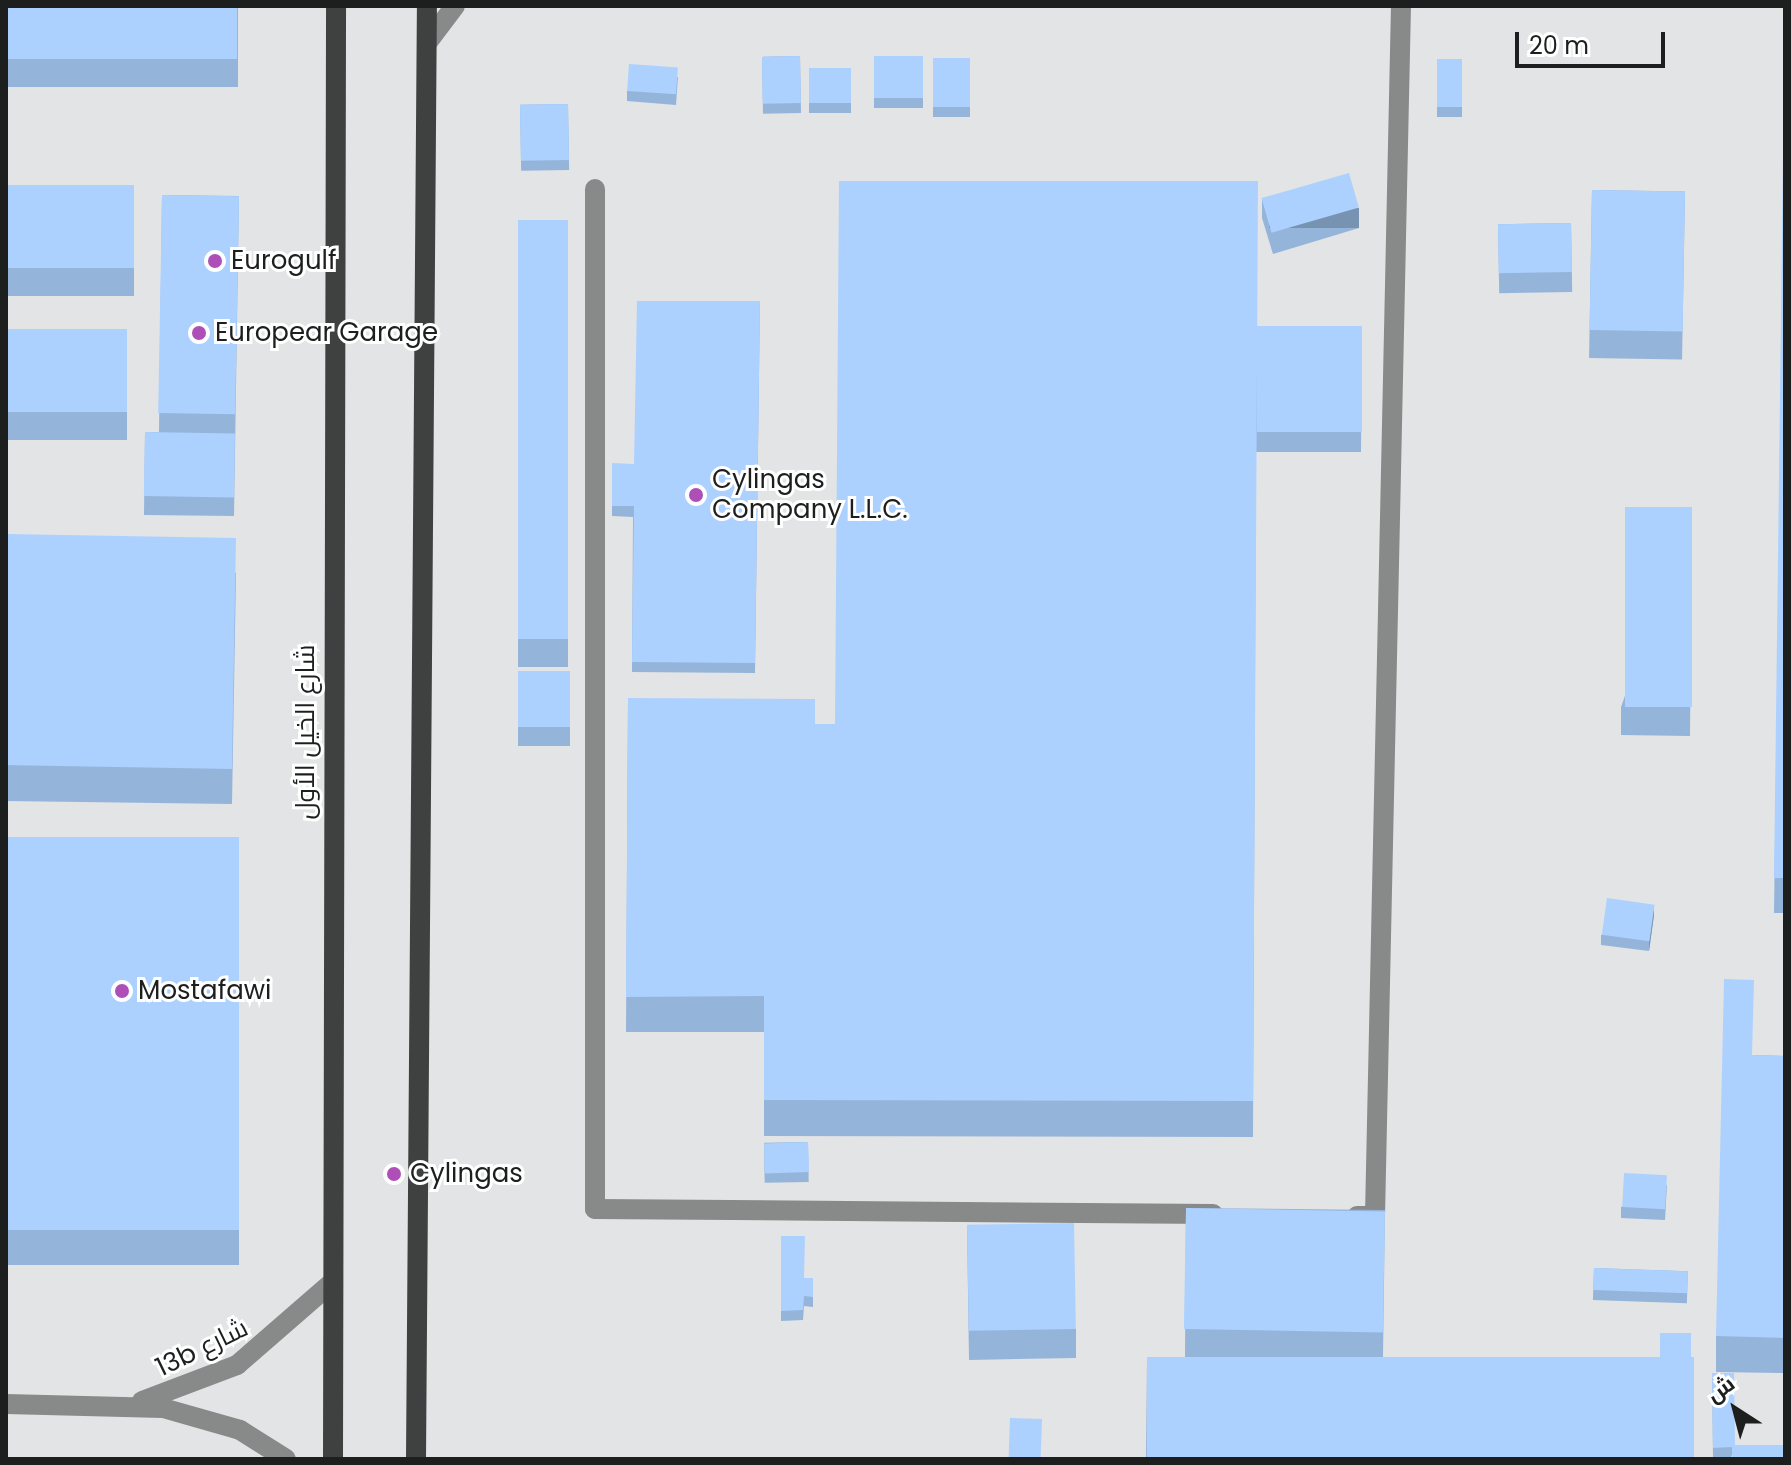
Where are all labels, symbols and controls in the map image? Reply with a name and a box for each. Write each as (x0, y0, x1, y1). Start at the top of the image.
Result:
scale bar (1519, 16, 1669, 66)
text: 20 m (1529, 29, 1589, 62)
place label: Eurogulf (231, 245, 336, 277)
marker: Eurogulf (206, 252, 224, 270)
place label: Europear Garage (215, 317, 438, 349)
marker: Europear Garage (190, 324, 208, 342)
place label: Cylingas Company L.L.C. (712, 464, 908, 526)
marker: Cylingas Company L.L.C. (687, 486, 705, 504)
street label: شارع الخيل الأول (290, 644, 322, 820)
place label: Mostafawi (138, 975, 271, 1007)
marker: Mostafawi (113, 982, 131, 1000)
place label: Cylingas (410, 1158, 523, 1190)
marker: Cylingas (385, 1165, 403, 1183)
street label: 13b شارع (151, 1312, 253, 1384)
text: ش (1700, 1368, 1741, 1410)
north arrow (1695, 1369, 1775, 1449)

